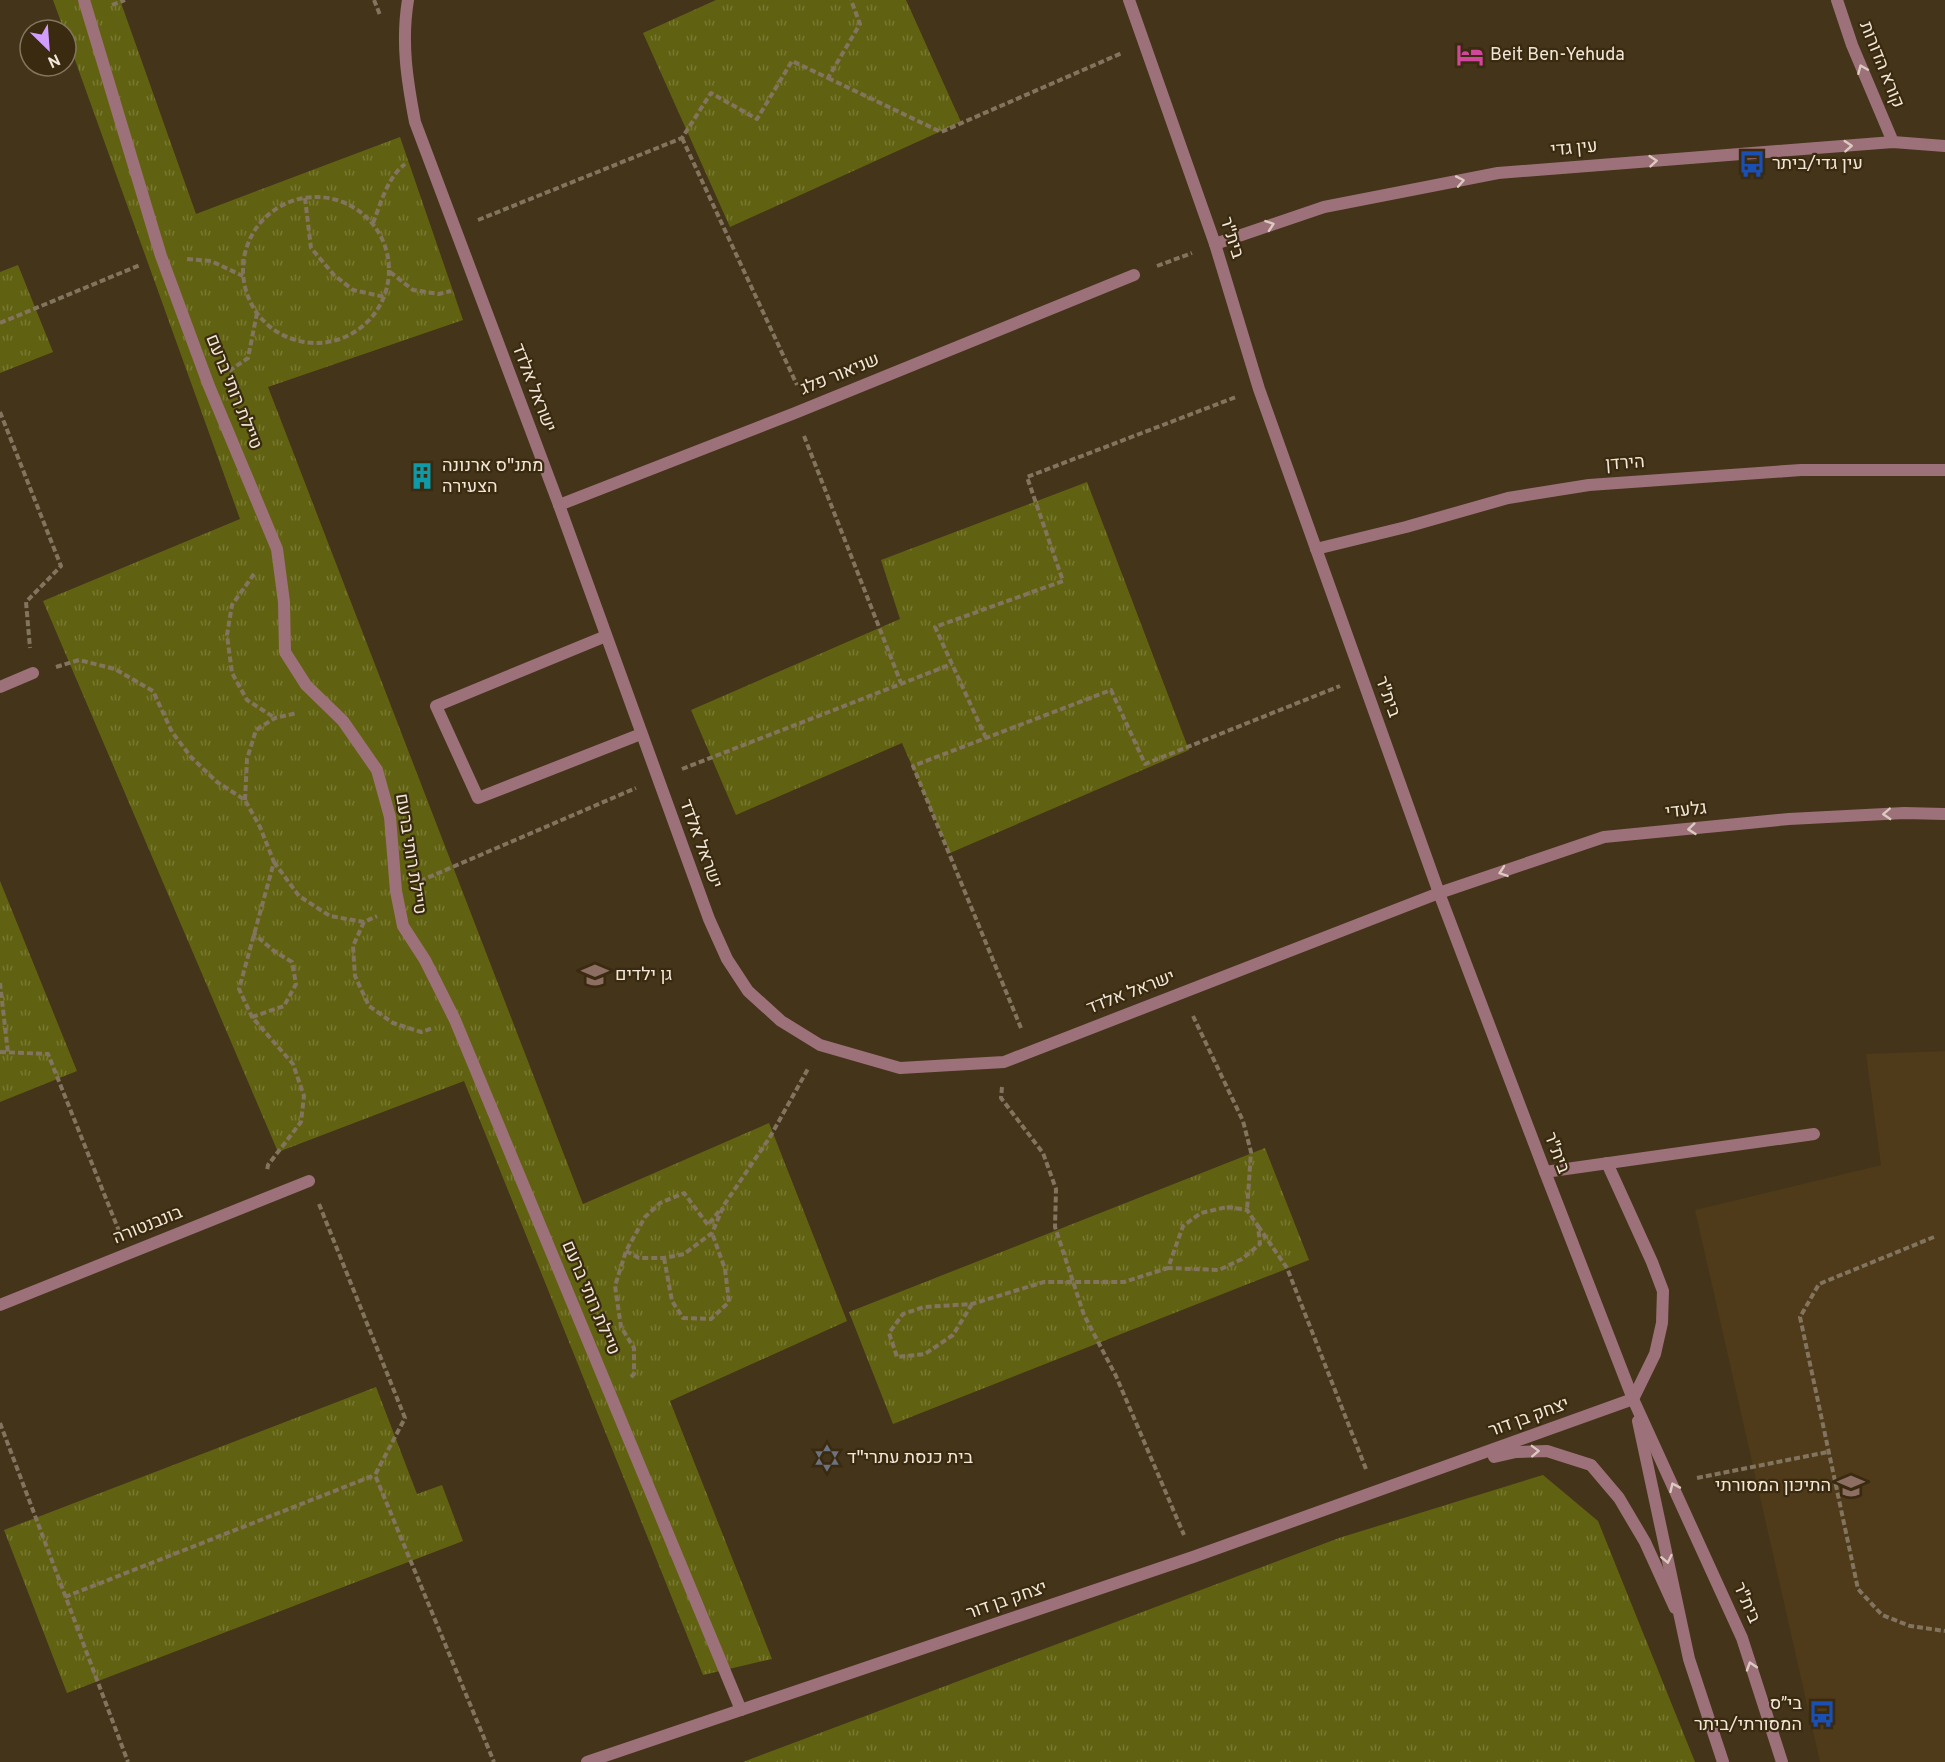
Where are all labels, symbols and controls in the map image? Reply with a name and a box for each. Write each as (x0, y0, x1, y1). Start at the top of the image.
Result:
north arrow (18, 18, 78, 78)
street label: קורא הדורות (1853, 18, 1909, 112)
hotel icon: Beit Ben-Yehuda (1455, 40, 1485, 70)
place label: Beit Ben-Yehuda (1490, 44, 1625, 67)
text: N (44, 48, 63, 71)
one-way arrow (1857, 65, 1869, 76)
street label: עין גדי (1550, 135, 1598, 163)
one-way arrow (1843, 140, 1852, 153)
bus stop icon: עין גדי/ביתר (1737, 149, 1767, 179)
place label: עין גדי/ביתר (1772, 153, 1863, 176)
one-way arrow (1649, 154, 1658, 167)
one-way arrow (1454, 175, 1464, 188)
street label: בית"ר (1214, 214, 1249, 262)
one-way arrow (1264, 220, 1275, 233)
street label: טיילת רותי ברעם (200, 331, 266, 453)
street label: ישראל אלדד (506, 340, 560, 436)
street label: שניאור פלג (797, 349, 883, 401)
street label: הירדן (1605, 451, 1645, 477)
place label: מתנ"ס ארנונה הצעירה (442, 455, 543, 499)
building icon: מתנ"ס ארנונה הצעירה (407, 461, 437, 491)
street label: בית"ר (1369, 673, 1405, 721)
street label: טיילת רותי ברעם (389, 792, 431, 916)
street label: ישראל אלדד (673, 796, 727, 892)
street label: גלעדי (1664, 797, 1708, 825)
one-way arrow (1882, 807, 1891, 820)
one-way arrow (1688, 822, 1697, 835)
one-way arrow (1498, 864, 1509, 877)
school or university icon: גן ילדים (580, 960, 610, 990)
place label: גן ילדים (615, 964, 672, 987)
street label: ישראל אלדד (1083, 966, 1179, 1020)
street label: בית"ר (1538, 1129, 1574, 1177)
street label: בונבנטורה (110, 1201, 187, 1250)
street label: טיילת רותי ברעם (556, 1237, 624, 1359)
street label: יצחק בן דור (1486, 1393, 1572, 1443)
synagogue icon: בית כנסת עתרי"ד (812, 1443, 842, 1473)
one-way arrow (1531, 1445, 1540, 1458)
place label: בית כנסת עתרי"ד (847, 1447, 974, 1470)
school or university icon: התיכון המסורתי (1836, 1471, 1866, 1501)
place label: התיכון המסורתי (1715, 1475, 1831, 1498)
one-way arrow (1669, 1483, 1681, 1494)
one-way arrow (1660, 1554, 1673, 1564)
street label: יצחק בן דור (964, 1576, 1050, 1626)
street label: בית"ר (1727, 1579, 1765, 1627)
one-way arrow (1746, 1661, 1758, 1672)
place label: בי״ס המסורתי/ביתר (1694, 1693, 1803, 1737)
bus stop icon: בי״ס המסורתי/ביתר (1807, 1699, 1837, 1729)

